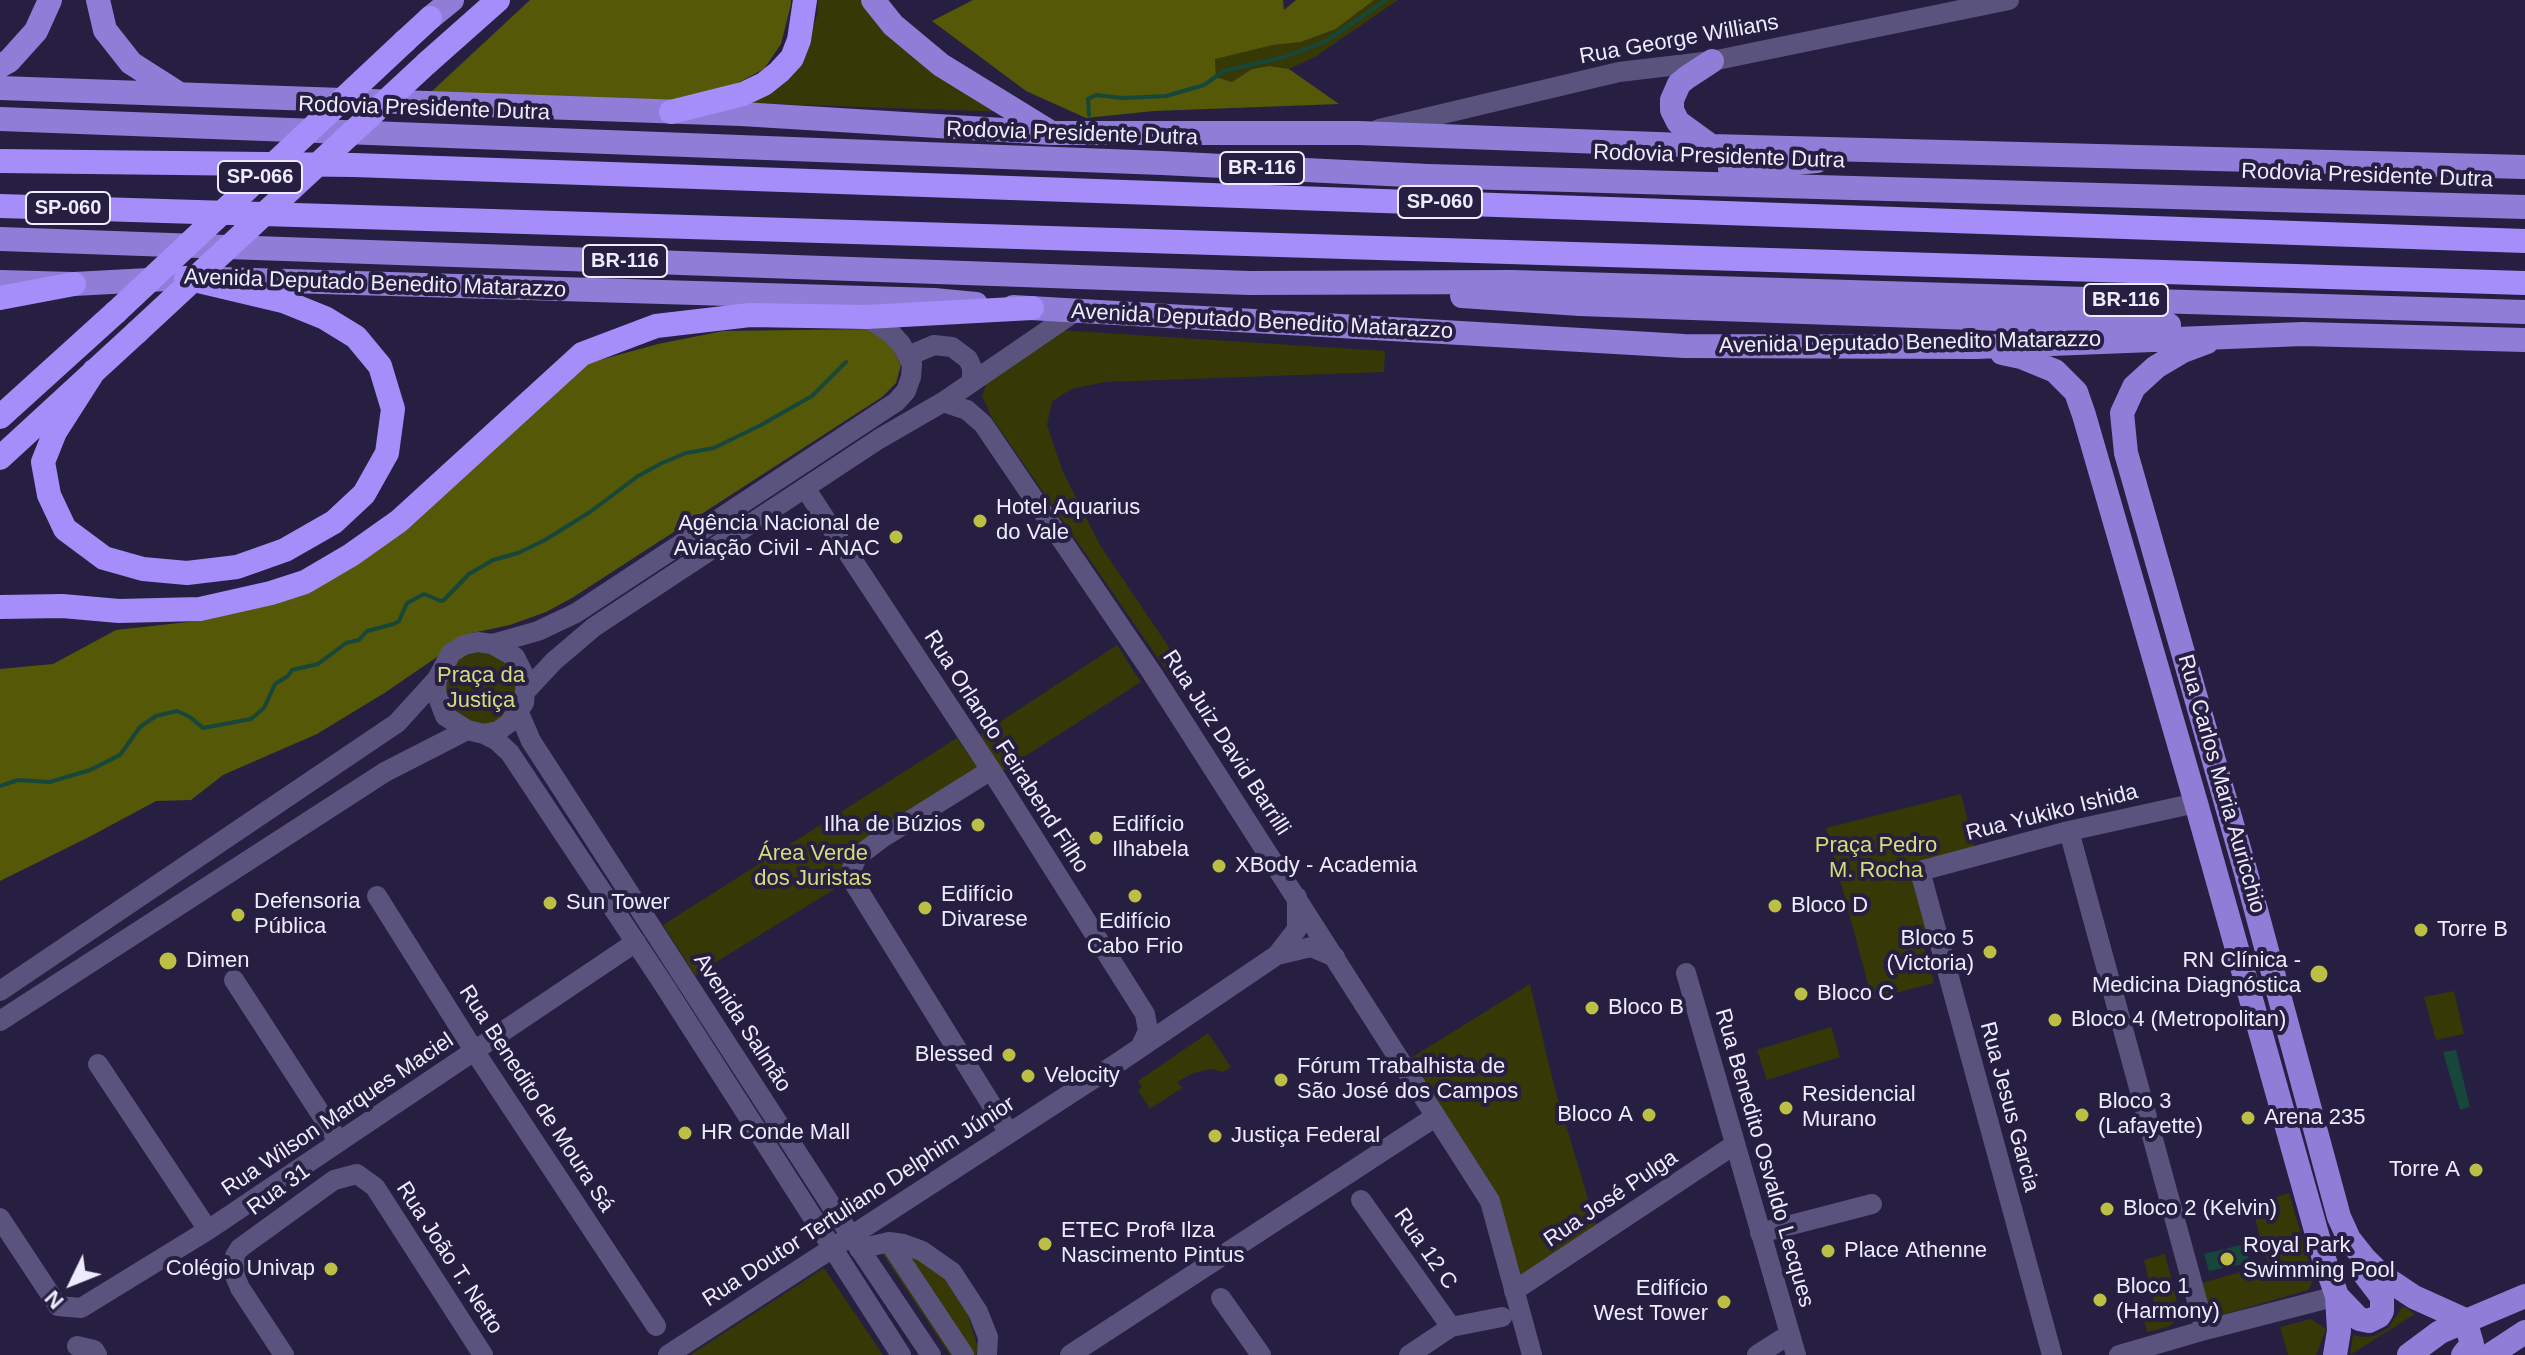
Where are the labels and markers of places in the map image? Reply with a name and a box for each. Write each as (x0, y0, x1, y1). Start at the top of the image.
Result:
place label: Hotel Aquarius do Vale (996, 495, 1140, 546)
place label: Agência Nacional de Aviação Civil - ANAC (674, 511, 880, 562)
marker: Hotel Aquarius do Vale (971, 512, 989, 530)
marker: Agência Nacional de Aviação Civil - ANAC (887, 528, 905, 546)
place label: Ilha de Búzios (824, 812, 962, 838)
place label: Edifício Ilhabela (1112, 812, 1189, 864)
marker: Ilha de Búzios (969, 816, 987, 834)
marker: Edifício Ilhabela (1087, 829, 1105, 847)
place label: XBody - Academia (1235, 853, 1417, 879)
marker: XBody - Academia (1210, 857, 1228, 875)
place label: Edifício Divarese (941, 882, 1028, 934)
marker: Edifício Cabo Frio (1126, 887, 1144, 905)
place label: Defensoria Pública (254, 889, 360, 940)
place label: Sun Tower (566, 890, 670, 916)
place label: Bloco D (1791, 893, 1868, 919)
marker: Sun Tower (541, 894, 559, 912)
marker: Bloco D (1766, 897, 1784, 915)
marker: Edifício Divarese (916, 899, 934, 917)
marker: Defensoria Pública (229, 906, 247, 924)
place label: Edifício Cabo Frio (1087, 909, 1183, 960)
place label: Torre B (2437, 917, 2508, 943)
marker: Torre B (2412, 921, 2430, 939)
place label: Bloco 5 (Victoria) (1886, 926, 1974, 978)
marker: Bloco 5 (Victoria) (1981, 943, 1999, 961)
place label: Dimen (186, 948, 250, 974)
place label: RN Clínica - Medicina Diagnóstica (2092, 948, 2301, 1000)
marker: Dimen (157, 950, 179, 972)
marker: RN Clínica - Medicina Diagnóstica (2308, 963, 2330, 985)
place label: Bloco C (1817, 981, 1894, 1007)
marker: Bloco C (1792, 985, 1810, 1003)
place label: Bloco B (1608, 995, 1684, 1021)
marker: Bloco B (1583, 999, 1601, 1017)
place label: Bloco 4 (Metropolitan) (2071, 1007, 2286, 1033)
marker: Bloco 4 (Metropolitan) (2046, 1011, 2064, 1029)
place label: Blessed (915, 1042, 993, 1068)
marker: Blessed (1000, 1046, 1018, 1064)
place label: Fórum Trabalhista de São José dos Campos (1297, 1054, 1518, 1106)
place label: Velocity (1044, 1063, 1120, 1089)
marker: Velocity (1019, 1067, 1037, 1085)
marker: Fórum Trabalhista de São José dos Campos (1272, 1071, 1290, 1089)
place label: Residencial Murano (1802, 1082, 1916, 1134)
place label: Bloco 3 (Lafayette) (2098, 1089, 2203, 1140)
marker: Residencial Murano (1777, 1099, 1795, 1117)
place label: Bloco A (1557, 1102, 1633, 1128)
place label: Arena 235 (2264, 1105, 2366, 1131)
marker: Bloco A (1640, 1106, 1658, 1124)
marker: Bloco 3 (Lafayette) (2073, 1106, 2091, 1124)
marker: Arena 235 (2239, 1109, 2257, 1127)
place label: HR Conde Mall (701, 1120, 850, 1146)
place label: Justiça Federal (1231, 1123, 1380, 1149)
marker: HR Conde Mall (676, 1124, 694, 1142)
marker: Justiça Federal (1206, 1127, 1224, 1145)
place label: Torre A (2389, 1157, 2460, 1183)
marker: Torre A (2467, 1161, 2485, 1179)
place label: Bloco 2 (Kelvin) (2123, 1196, 2277, 1222)
marker: Bloco 2 (Kelvin) (2098, 1200, 2116, 1218)
place label: ETEC Profª Ilza Nascimento Pintus (1061, 1218, 1244, 1270)
place label: Royal Park Swimming Pool (2243, 1233, 2395, 1284)
marker: ETEC Profª Ilza Nascimento Pintus (1036, 1235, 1054, 1253)
place label: Place Athenne (1844, 1238, 1987, 1264)
marker: Place Athenne (1819, 1242, 1837, 1260)
marker: Royal Park Swimming Pool (2218, 1250, 2236, 1268)
place label: Colégio Univap (166, 1256, 315, 1282)
marker: Colégio Univap (322, 1260, 340, 1278)
place label: Bloco 1 (Harmony) (2116, 1274, 2220, 1326)
place label: Edifício West Tower (1593, 1276, 1708, 1328)
marker: Bloco 1 (Harmony) (2091, 1291, 2109, 1309)
marker: Edifício West Tower (1715, 1293, 1733, 1311)

